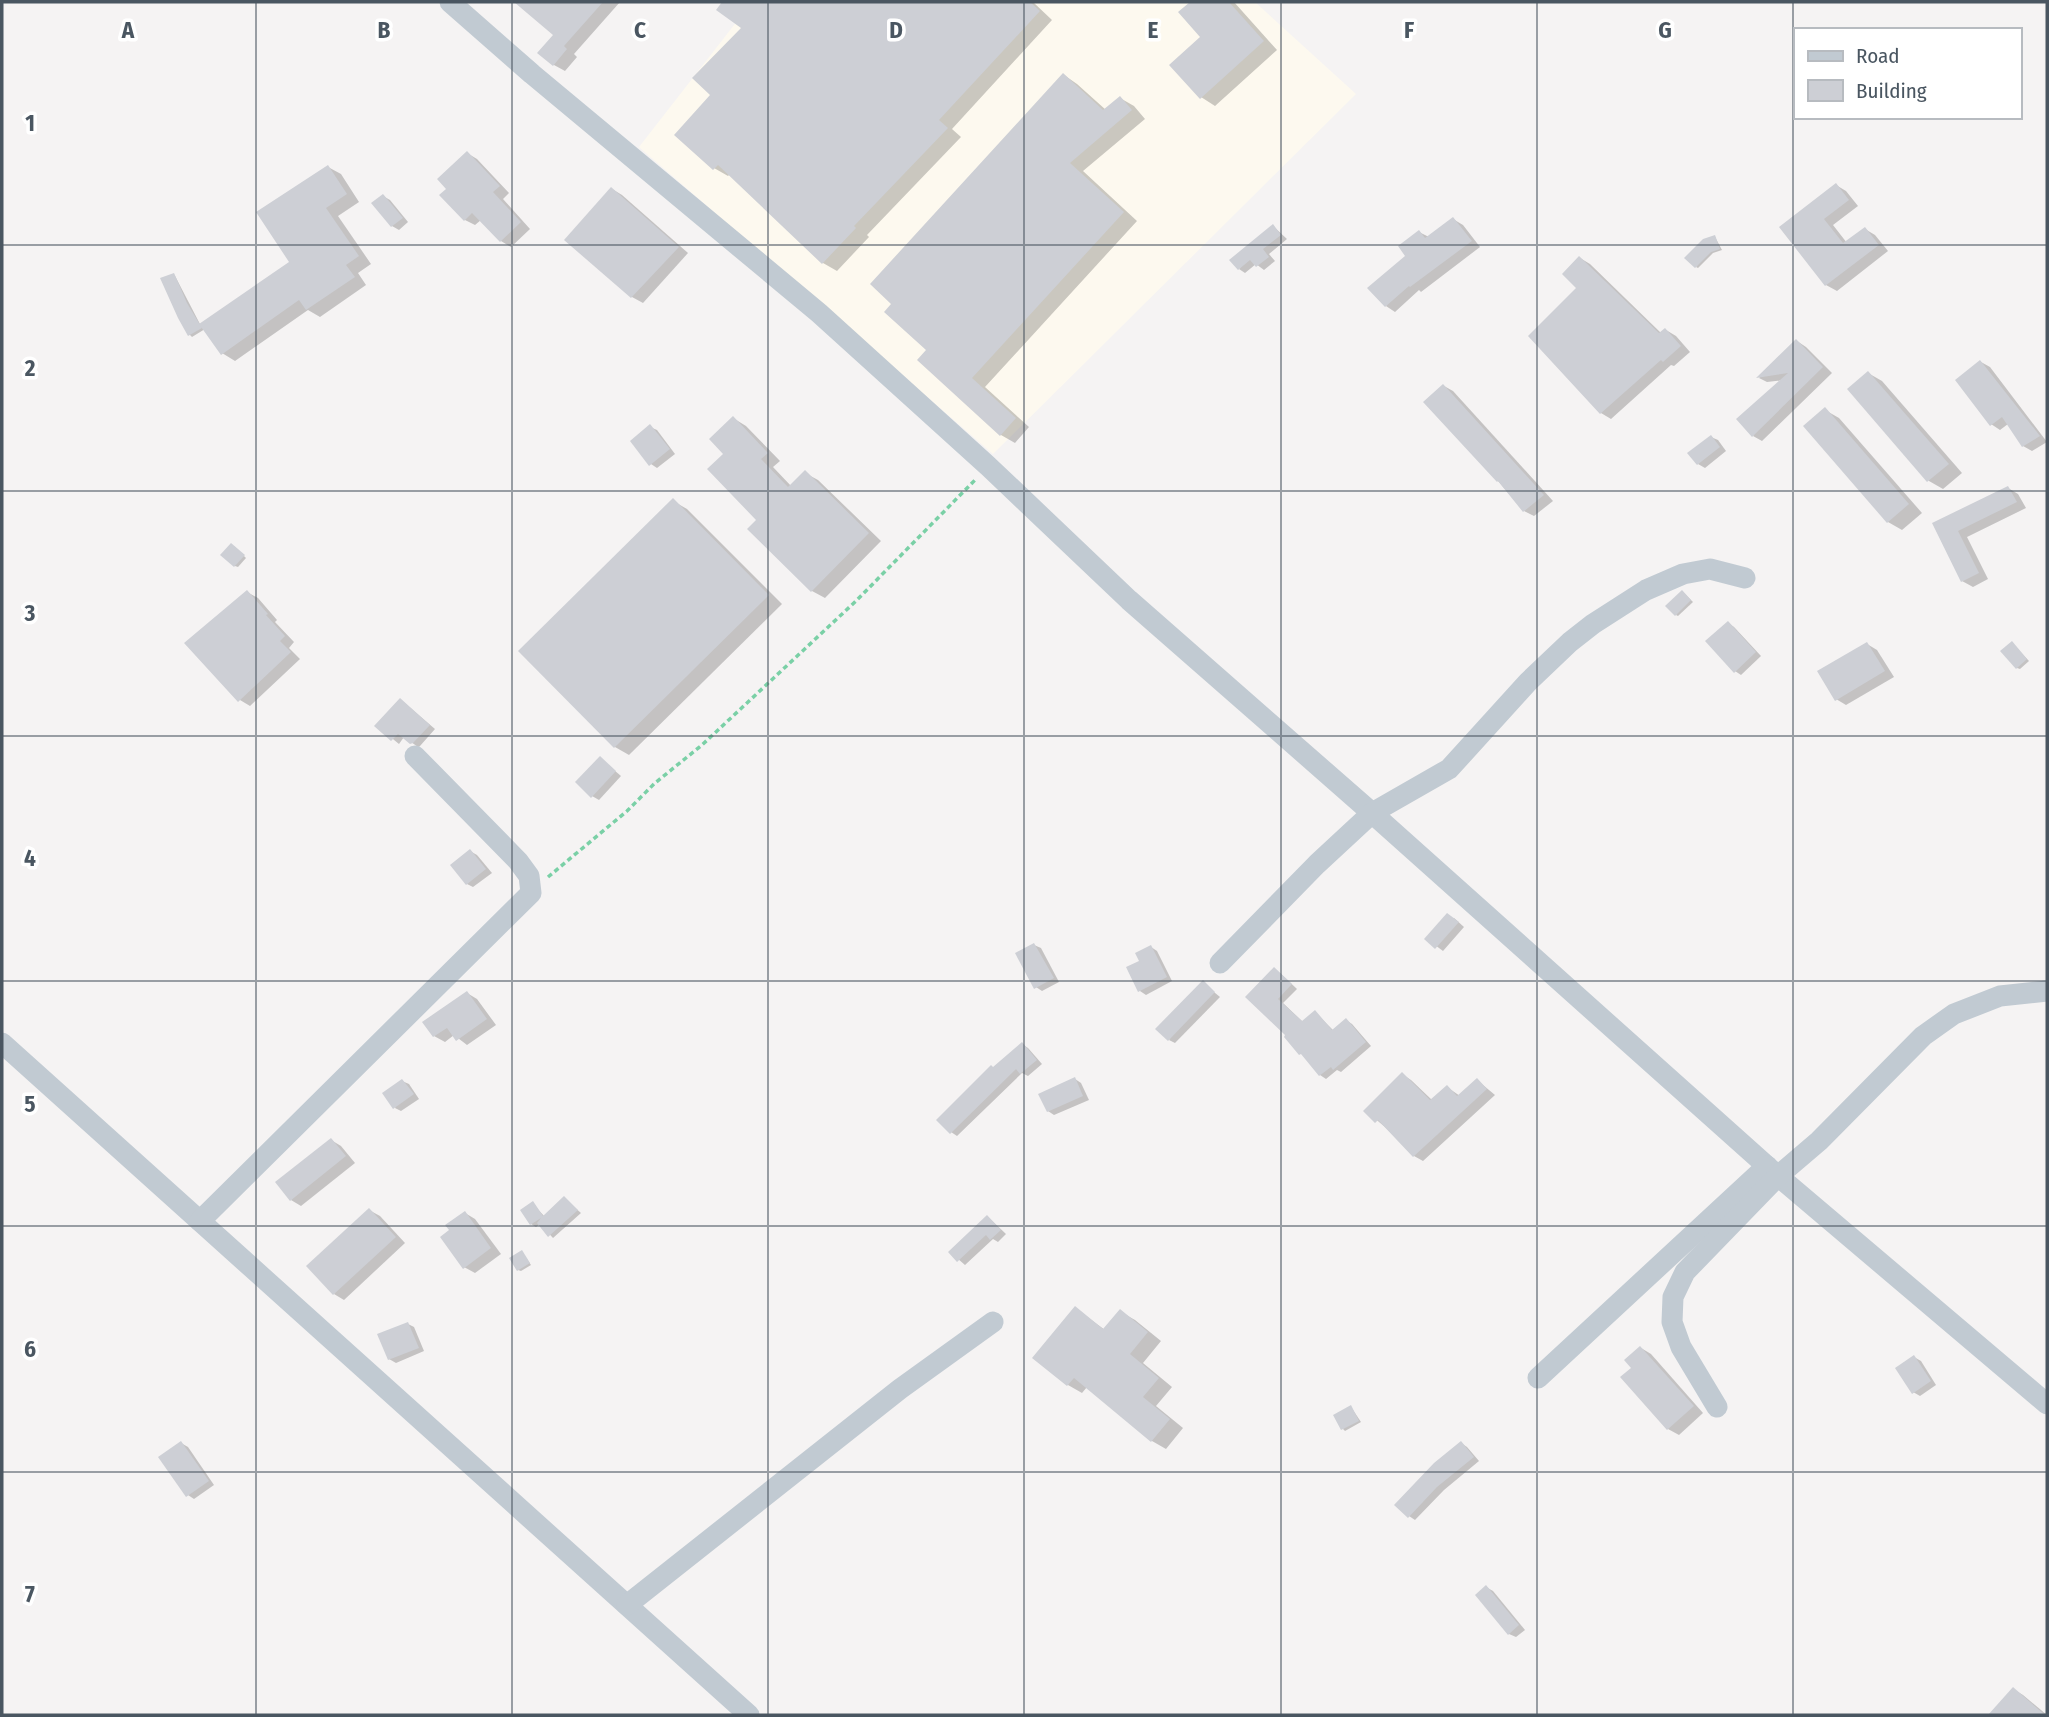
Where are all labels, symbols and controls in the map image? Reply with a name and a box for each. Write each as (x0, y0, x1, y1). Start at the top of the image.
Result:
text: A (121, 16, 135, 44)
text: B (378, 16, 391, 44)
text: C (634, 16, 646, 44)
text: D (889, 16, 903, 44)
text: E (1148, 16, 1159, 44)
text: F (1404, 16, 1414, 44)
text: G (1658, 16, 1672, 44)
legend (1794, 28, 2021, 119)
text: Road (1856, 43, 1900, 69)
text: Building (1856, 78, 1927, 104)
text: 1 (25, 109, 35, 137)
text: 2 (24, 354, 36, 382)
text: 3 (24, 599, 36, 627)
text: 4 (24, 844, 36, 872)
text: 5 (24, 1090, 36, 1118)
text: 6 (24, 1335, 36, 1363)
text: 7 (25, 1580, 35, 1608)

